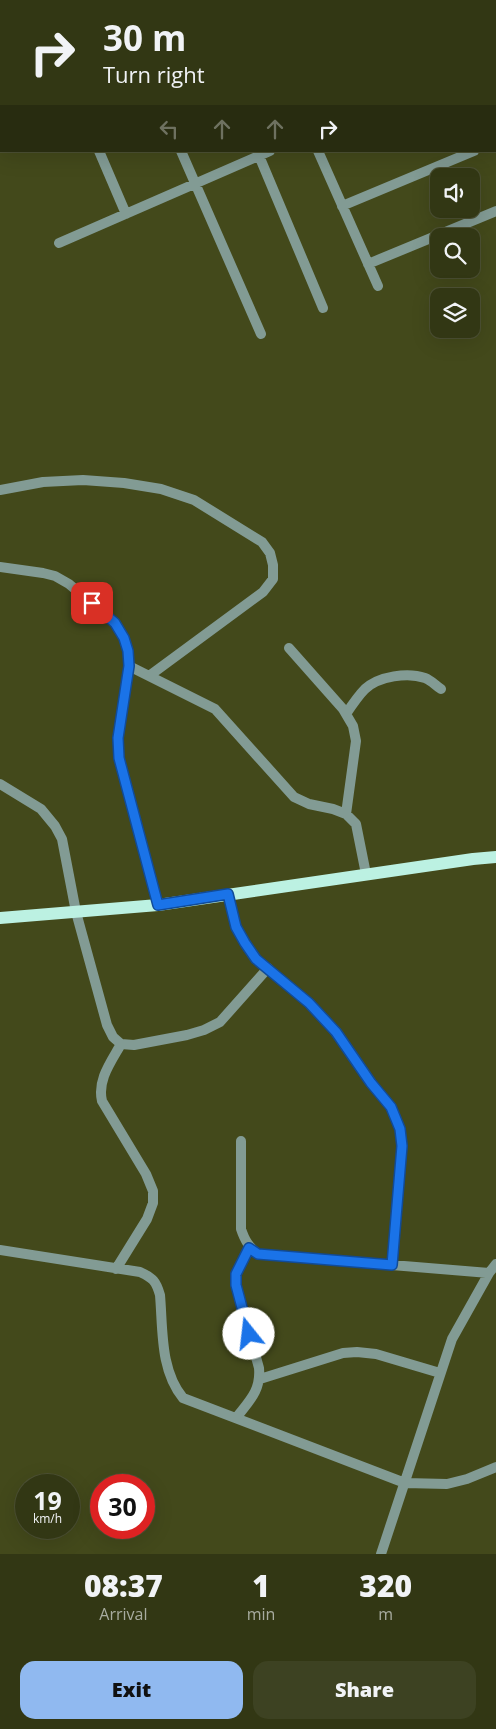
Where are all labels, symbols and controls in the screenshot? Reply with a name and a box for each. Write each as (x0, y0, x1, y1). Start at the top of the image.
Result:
text: 30 m (103, 14, 186, 61)
icon: right (20, 20, 85, 85)
text: Turn right (103, 59, 205, 89)
icon: left (155, 115, 183, 143)
icon: ahead (208, 115, 236, 143)
icon: ahead (261, 115, 289, 143)
icon: right (314, 115, 342, 143)
map controls (430, 168, 480, 338)
button: sound (430, 168, 480, 218)
button: search (430, 228, 480, 278)
button: layers (430, 288, 480, 338)
pin (71, 582, 113, 624)
icon: arrive (78, 589, 106, 617)
position arrow (222, 1307, 274, 1359)
speed limit sign: 30 (90, 1474, 155, 1539)
text: 19 (33, 1483, 62, 1517)
text: km/h (33, 1510, 62, 1527)
text: 08:37 (84, 1565, 163, 1606)
text: 1 (252, 1565, 270, 1606)
text: 320 (359, 1565, 412, 1606)
text: Arrival (99, 1603, 147, 1625)
text: min (247, 1603, 275, 1625)
text: m (378, 1603, 393, 1625)
button: Exit (20, 1661, 243, 1719)
button: Share (253, 1661, 476, 1719)

